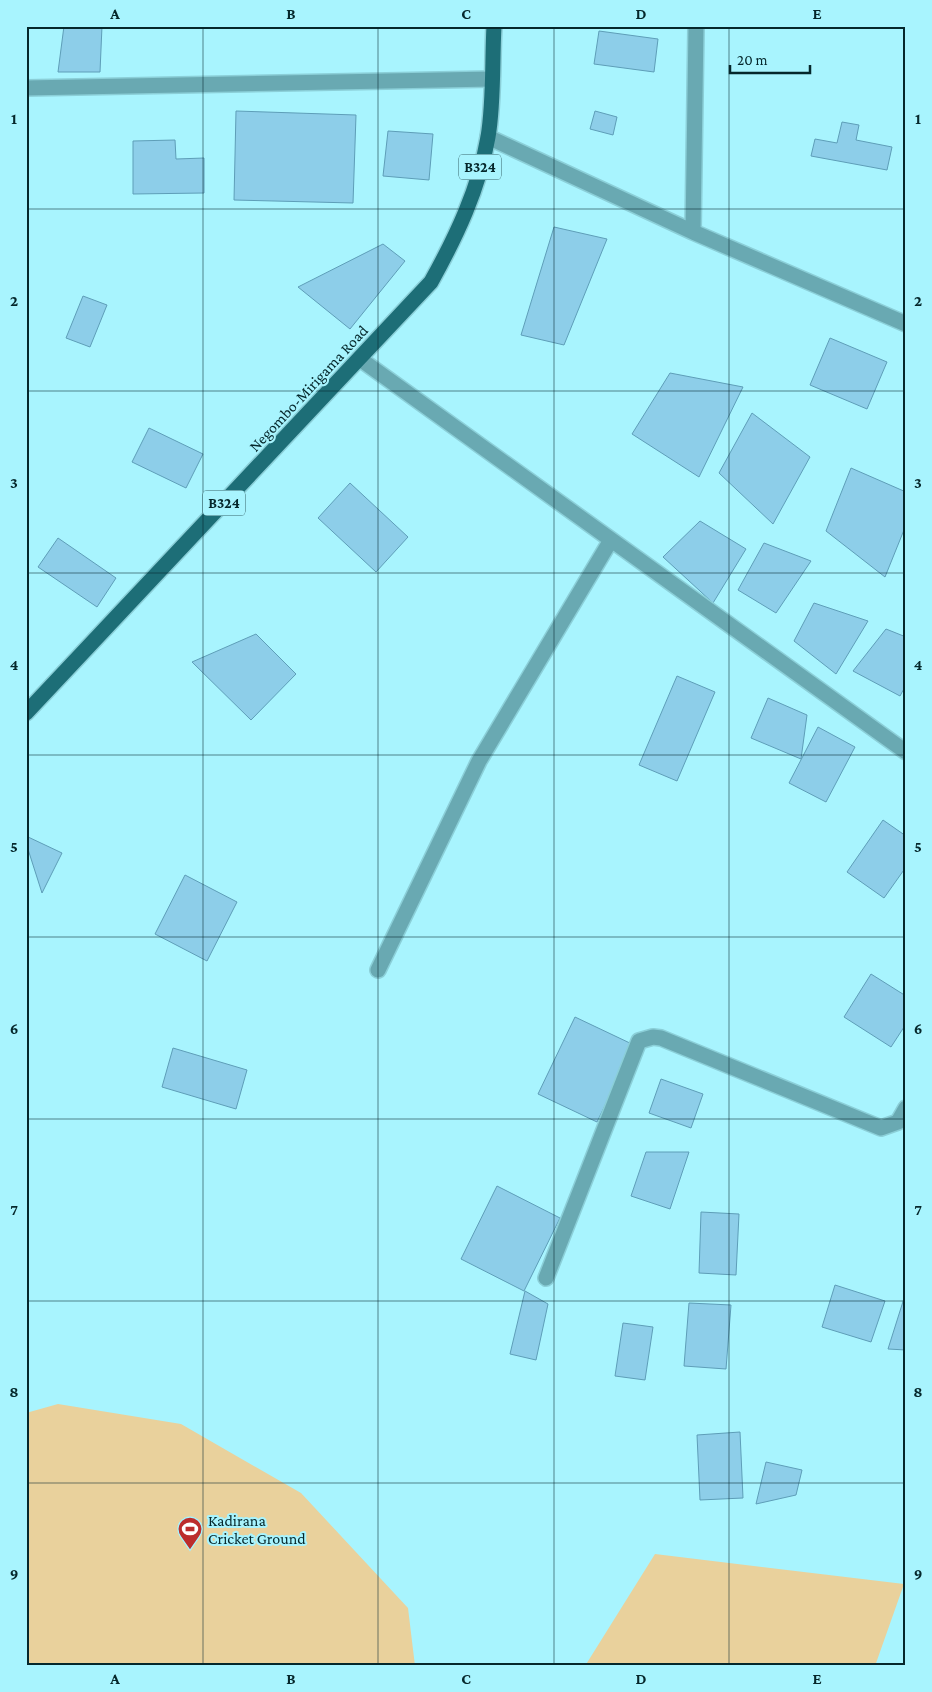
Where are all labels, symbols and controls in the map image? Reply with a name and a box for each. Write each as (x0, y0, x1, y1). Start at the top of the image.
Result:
text: A (109, 5, 120, 22)
text: B (286, 5, 296, 22)
text: C (461, 5, 471, 22)
text: D (635, 5, 647, 22)
text: E (812, 5, 822, 22)
scale bar (730, 42, 810, 74)
text: 20 m (737, 52, 768, 68)
text: 1 (11, 110, 17, 127)
text: 1 (915, 110, 921, 127)
road number: B324 (459, 154, 501, 180)
text: 2 (10, 292, 18, 309)
text: 2 (914, 292, 922, 309)
street label: Negombo-Mirigama Road (245, 321, 372, 456)
text: 3 (10, 474, 18, 491)
text: 3 (914, 474, 922, 491)
road number: B324 (203, 490, 245, 516)
text: 4 (10, 656, 19, 673)
text: 4 (914, 656, 923, 673)
text: 5 (10, 838, 18, 855)
text: 5 (914, 838, 922, 855)
text: 6 (10, 1020, 18, 1037)
text: 6 (914, 1020, 922, 1037)
text: 7 (10, 1201, 18, 1218)
text: 7 (914, 1201, 922, 1218)
text: 8 (9, 1383, 19, 1400)
text: 8 (913, 1383, 923, 1400)
place label: Kadirana Cricket Ground (208, 1512, 306, 1547)
sports icon: Kadirana Cricket Ground (177, 1516, 203, 1550)
text: 9 (10, 1565, 18, 1582)
text: 9 (914, 1565, 922, 1582)
text: A (109, 1670, 120, 1687)
text: B (286, 1670, 296, 1687)
text: C (461, 1670, 471, 1687)
text: D (635, 1670, 647, 1687)
text: E (812, 1670, 822, 1687)

